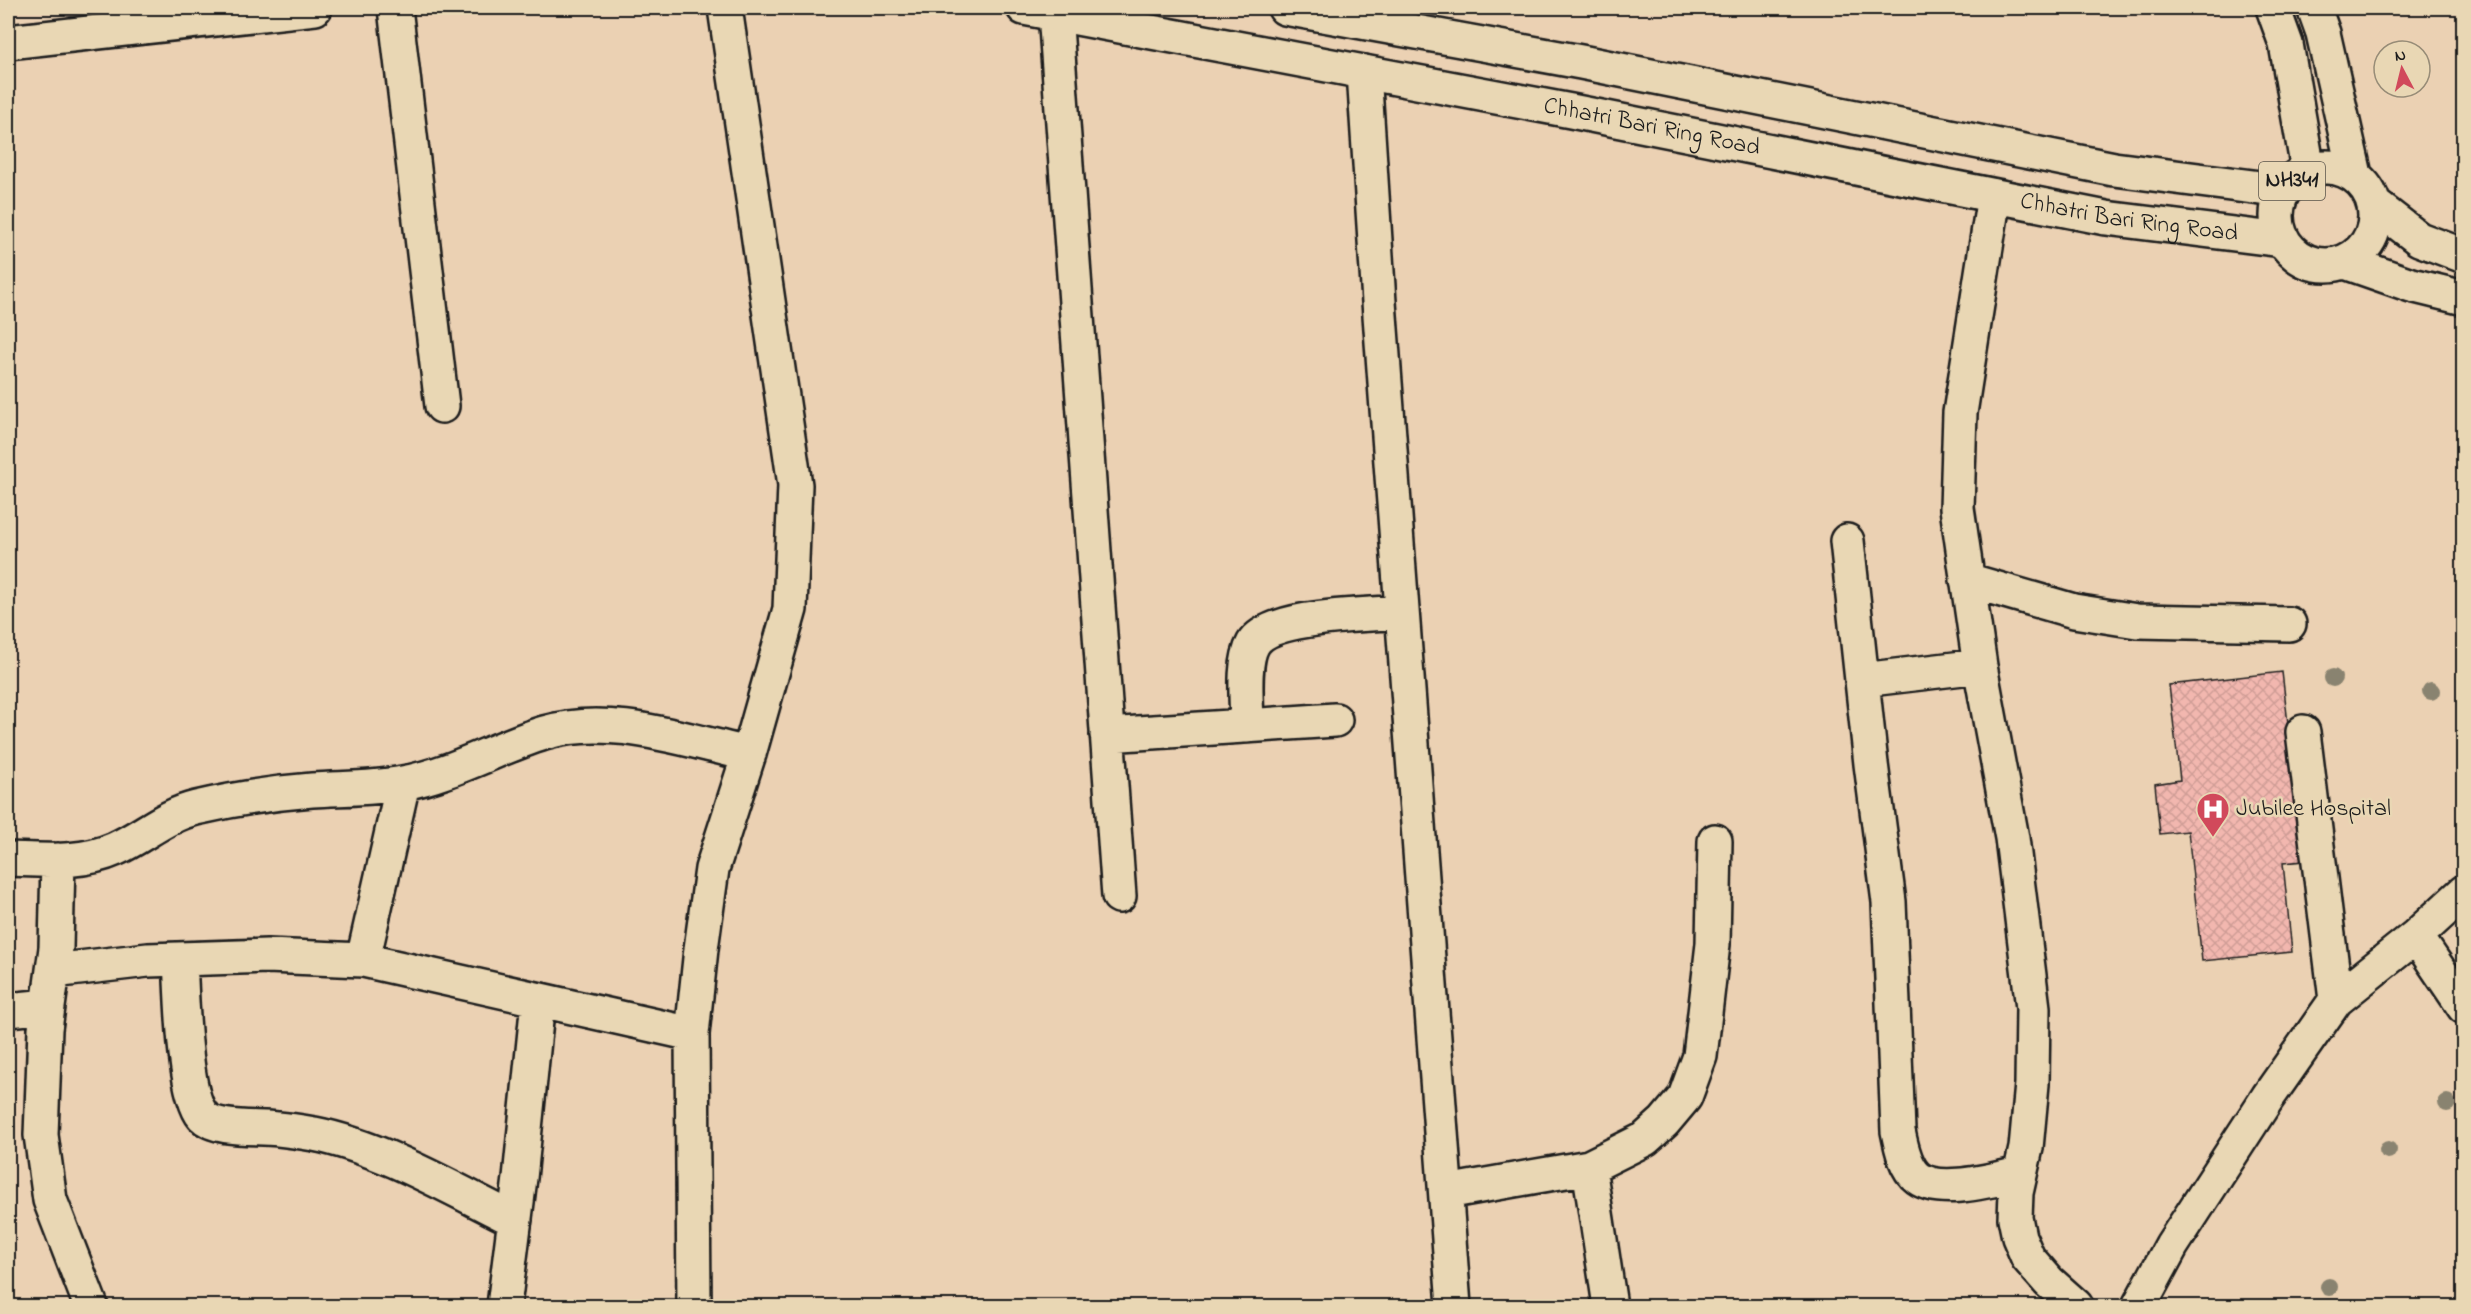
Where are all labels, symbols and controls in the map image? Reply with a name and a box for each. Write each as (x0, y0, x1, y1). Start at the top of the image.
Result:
north arrow (2372, 39, 2432, 99)
text: N (2394, 44, 2407, 69)
street label: Chhatri Bari Ring Road (1541, 89, 1764, 166)
road number: NH341 (2259, 162, 2325, 200)
street label: Chhatri Bari Ring Road (2017, 184, 2241, 252)
hospital icon: Jubilee Hospital (2195, 791, 2231, 838)
place label: Jubilee Hospital (2236, 792, 2391, 827)

